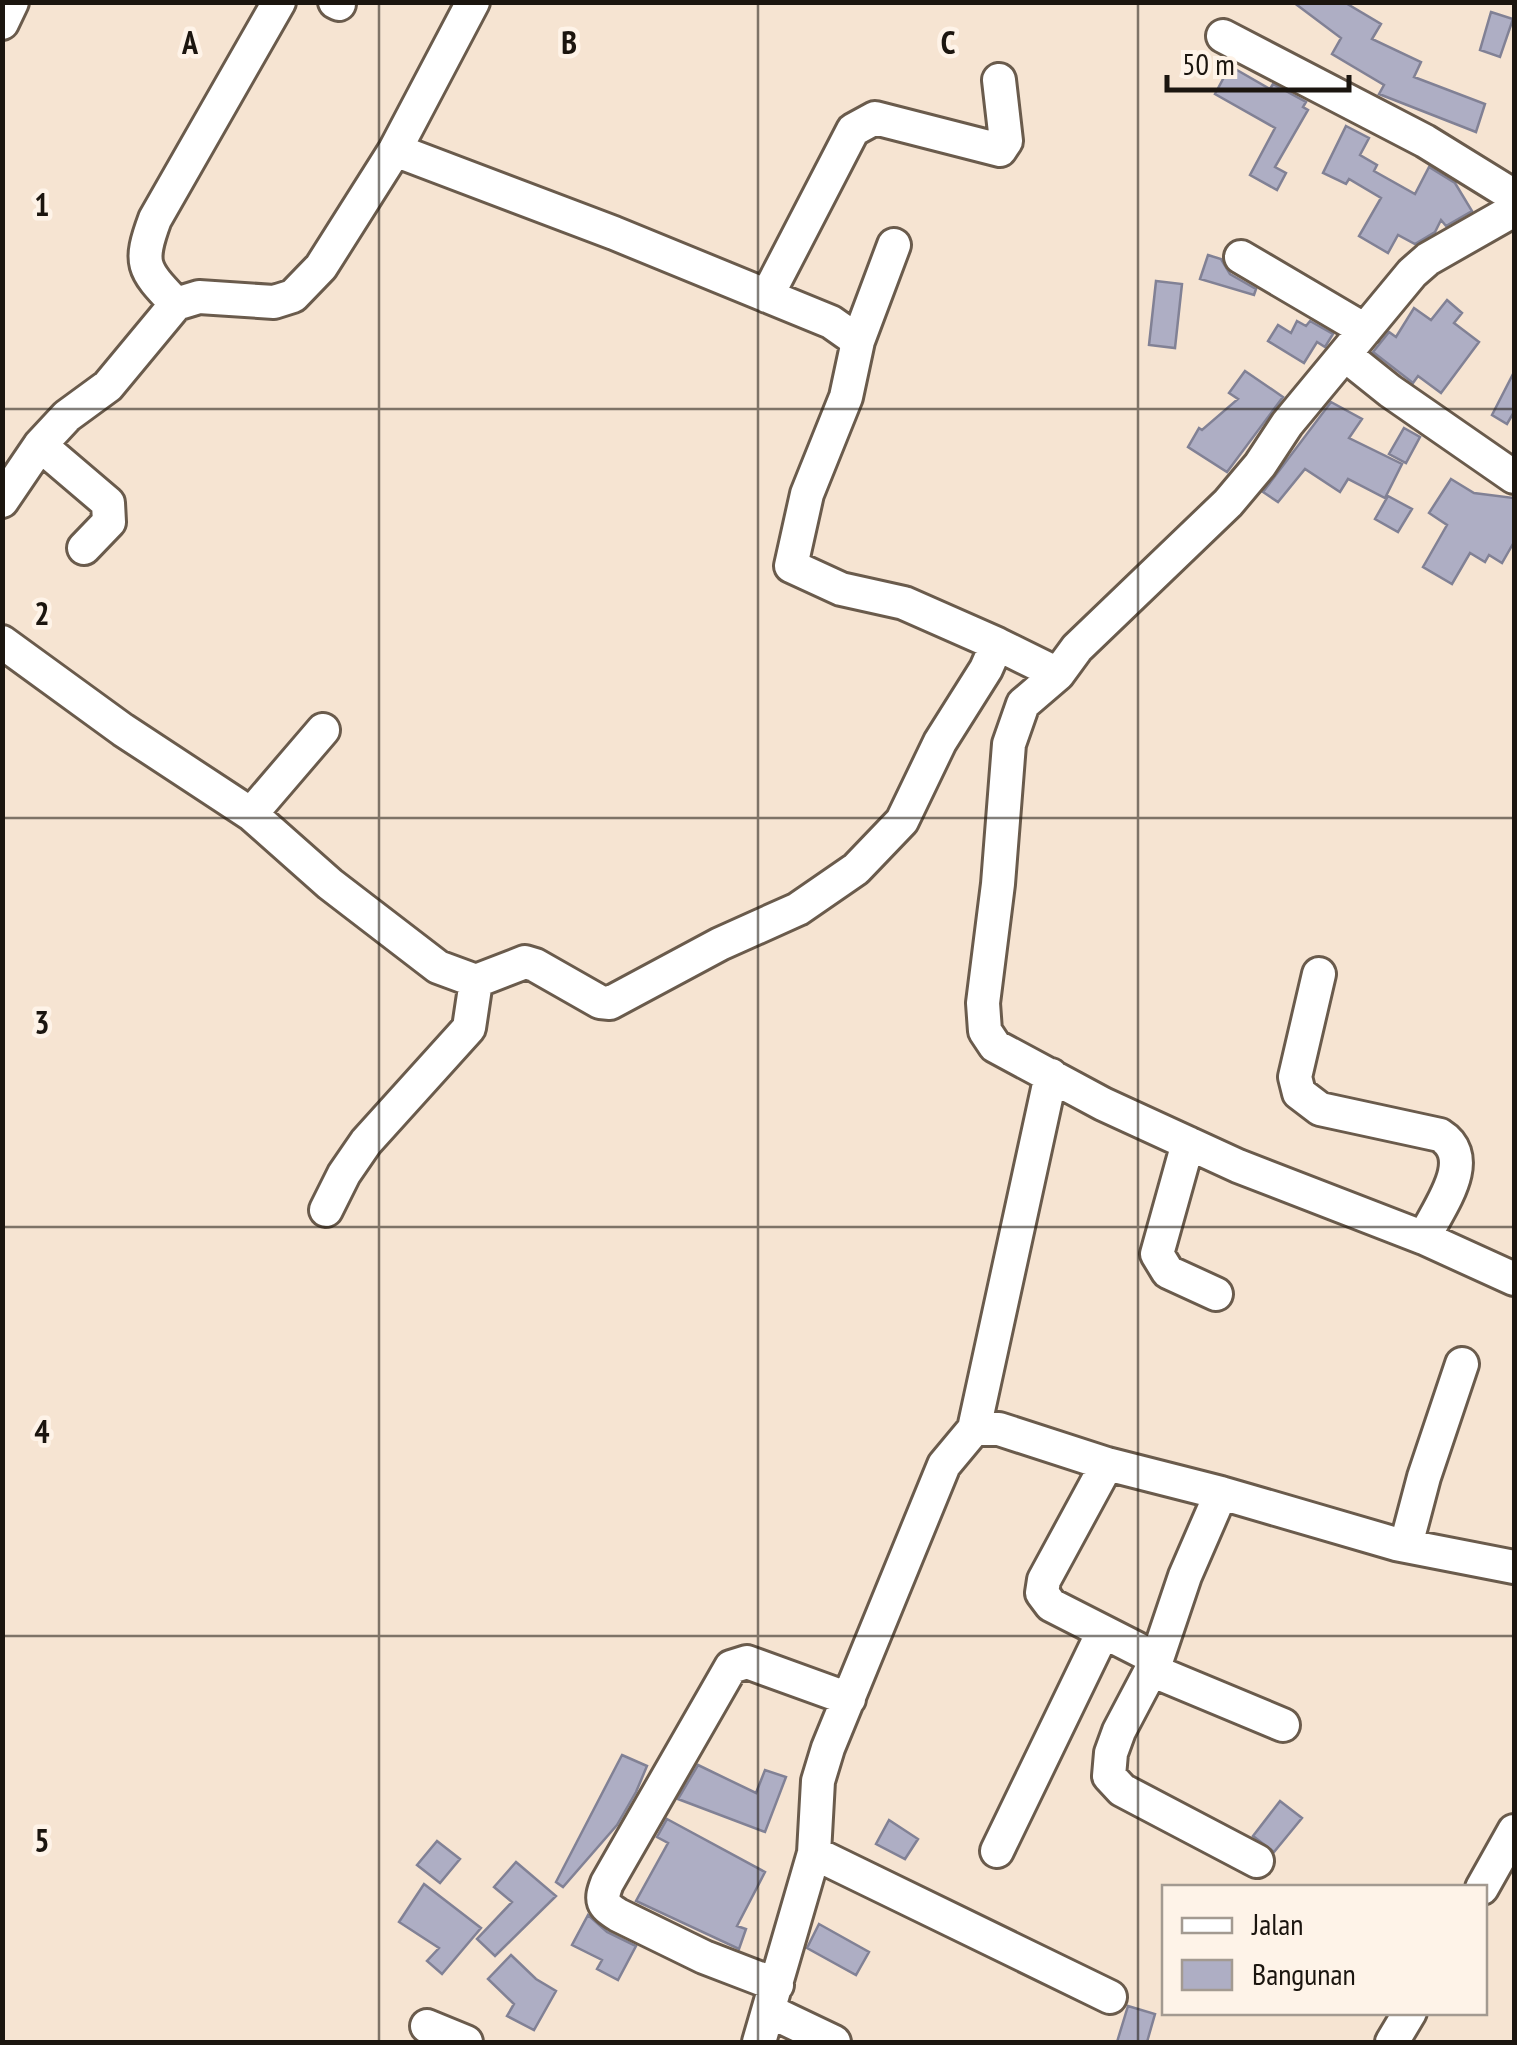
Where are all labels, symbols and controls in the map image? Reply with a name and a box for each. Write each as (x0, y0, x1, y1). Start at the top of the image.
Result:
text: A (181, 21, 199, 63)
text: B (561, 21, 577, 63)
text: C (941, 21, 956, 63)
scale bar (1167, 30, 1350, 92)
text: 50 m (1182, 44, 1235, 83)
text: 1 (34, 183, 50, 225)
text: 2 (34, 592, 50, 634)
text: 3 (34, 1001, 50, 1043)
text: 4 (34, 1410, 50, 1452)
text: 5 (34, 1819, 50, 1861)
legend (1162, 1885, 1487, 2015)
text: Jalan (1251, 1904, 1303, 1943)
text: Bangunan (1252, 1954, 1356, 1993)

